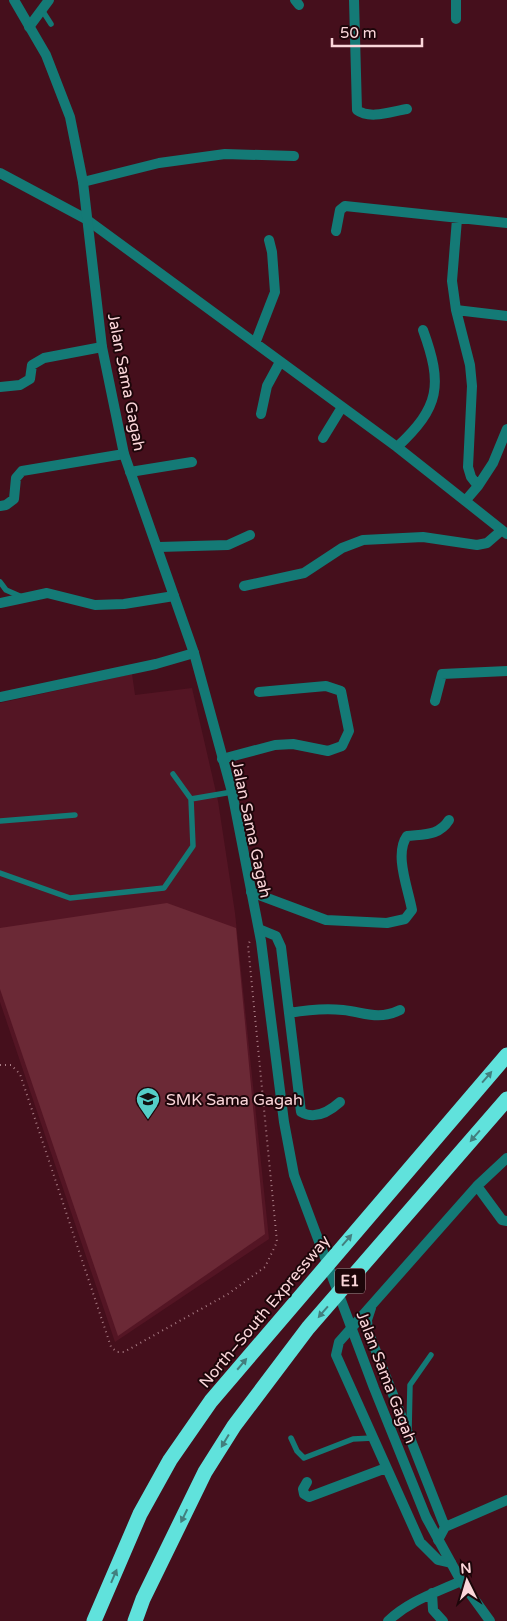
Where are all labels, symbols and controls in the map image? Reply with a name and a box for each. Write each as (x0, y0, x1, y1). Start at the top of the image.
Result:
scale bar (332, 15, 422, 47)
text: 50 m (340, 24, 377, 42)
street label: Jalan Sama Gagah (103, 312, 149, 453)
street label: Jalan Sama Gagah (227, 759, 275, 900)
one-way arrow (482, 1071, 493, 1084)
school or university icon: SMK Sama Gagah (135, 1086, 161, 1120)
place label: SMK Sama Gagah (166, 1090, 303, 1110)
one-way arrow (469, 1129, 481, 1141)
street label: North–South Expressway (195, 1231, 335, 1392)
one-way arrow (342, 1234, 353, 1247)
road number: E1 (335, 1268, 365, 1294)
one-way arrow (317, 1305, 329, 1317)
street label: Jalan Sama Gagah (352, 1308, 420, 1446)
one-way arrow (236, 1358, 247, 1370)
one-way arrow (220, 1434, 229, 1447)
one-way arrow (180, 1509, 188, 1523)
north arrow (442, 1556, 492, 1606)
text: N (460, 1560, 472, 1578)
one-way arrow (110, 1569, 118, 1583)

